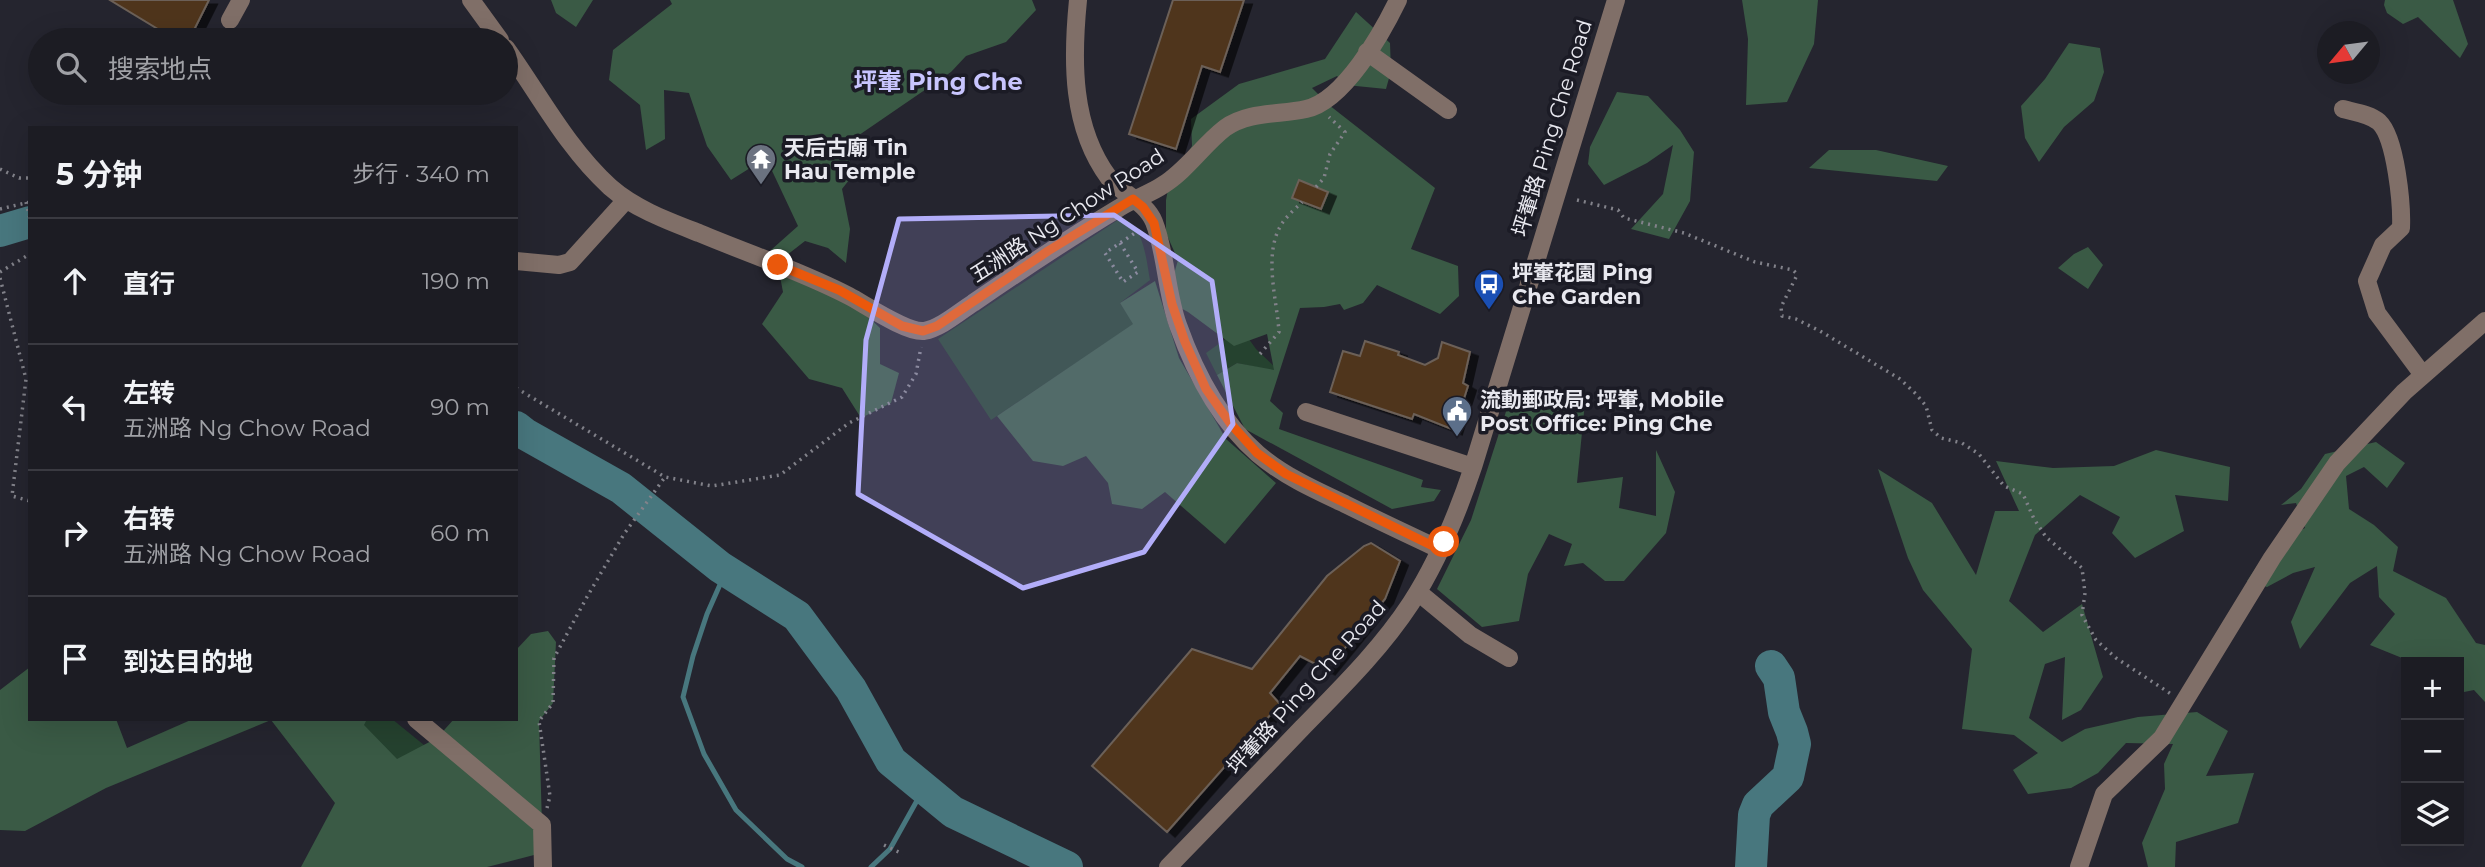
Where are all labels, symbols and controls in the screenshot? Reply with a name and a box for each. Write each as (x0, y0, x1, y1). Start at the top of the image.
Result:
street label: 坪輋路 Ping Che Road (1507, 17, 1597, 239)
north arrow (2317, 21, 2380, 84)
search box (28, 28, 518, 105)
icon: search (52, 48, 90, 86)
text: 搜索地点 (108, 53, 212, 85)
district label: 坪輋 Ping Che (853, 67, 1023, 96)
place label: 天后古廟 Tin Hau Temple (784, 135, 915, 184)
temple icon: 天后古廟 Tin Hau Temple (744, 142, 778, 186)
street label: 五洲路 Ng Chow Road (965, 143, 1169, 287)
text: 5 分钟 (56, 156, 142, 193)
text: 步行 · 340 m (352, 160, 490, 188)
route end (762, 249, 793, 280)
place label: 坪輋花園 Ping Che Garden (1512, 260, 1653, 309)
icon: ahead (56, 262, 94, 300)
text: 190 m (422, 267, 490, 295)
bus stop icon: 坪輋花園 Ping Che Garden (1472, 267, 1506, 311)
text: 直行 (123, 268, 175, 300)
text: 左转 (123, 377, 175, 409)
place label: 流動郵政局: 坪輋, Mobile Post Office: Ping Che (1480, 387, 1724, 436)
icon: left (56, 388, 94, 426)
text: 90 m (430, 393, 490, 421)
public building icon: 流動郵政局: 坪輋, Mobile Post Office: Ping Che (1440, 394, 1474, 438)
text: 五洲路 Ng Chow Road (123, 414, 371, 442)
text: 右转 (123, 503, 175, 535)
icon: right (56, 514, 94, 552)
text: 60 m (430, 519, 490, 547)
route start (1428, 526, 1459, 557)
text: 五洲路 Ng Chow Road (123, 540, 371, 568)
street label: 坪輋路 Ping Che Road (1221, 595, 1391, 779)
icon: arrive (56, 640, 94, 678)
text: 到达目的地 (123, 646, 253, 678)
map controls (2401, 657, 2464, 846)
button: + (2401, 657, 2464, 720)
button: − (2401, 720, 2464, 783)
button: layers (2401, 783, 2464, 846)

